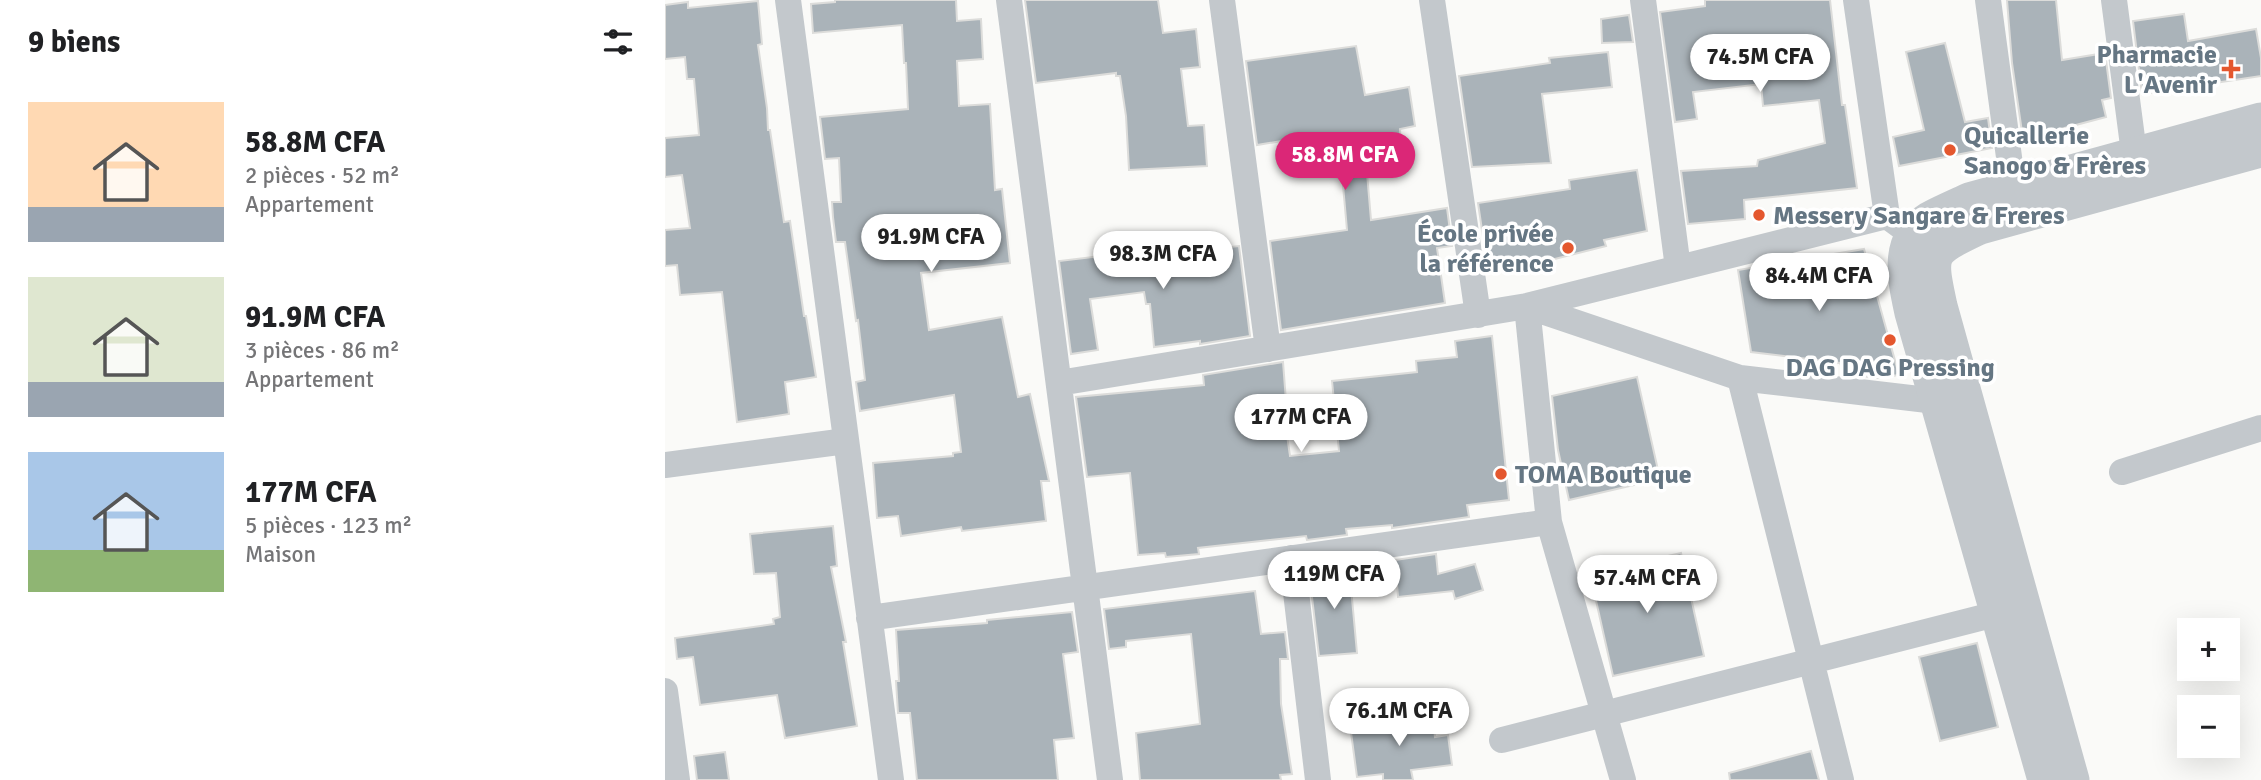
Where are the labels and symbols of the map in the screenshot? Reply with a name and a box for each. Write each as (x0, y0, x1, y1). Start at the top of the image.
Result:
pin: 74.5M CFA (1680, 34, 1840, 94)
place label: Pharmacie L'Avenir (2096, 39, 2218, 101)
marker: Pharmacie L'Avenir (2223, 61, 2239, 77)
place label: Quicallerie Sanogo & Frères (1964, 120, 2146, 182)
pin: 58.8M CFA (1265, 132, 1425, 192)
marker: Quicallerie Sanogo & Frères (1942, 142, 1958, 158)
place label: Messery Sangare & Freres (1773, 200, 2065, 232)
marker: Messery Sangare & Freres (1751, 207, 1767, 223)
pin: 91.9M CFA (851, 215, 1011, 274)
place label: École privée la référence (1417, 218, 1554, 280)
pin: 98.3M CFA (1083, 232, 1243, 291)
marker: École privée la référence (1560, 240, 1576, 256)
pin: 84.4M CFA (1739, 254, 1899, 313)
marker: DAG DAG Pressing (1882, 332, 1898, 348)
place label: DAG DAG Pressing (1785, 352, 1995, 384)
pin: 177M CFA (1229, 394, 1373, 454)
place label: TOMA Boutique (1515, 459, 1692, 491)
marker: TOMA Boutique (1493, 466, 1509, 482)
pin: 119M CFA (1262, 552, 1406, 611)
pin: 57.4M CFA (1567, 556, 1727, 615)
pin: 76.1M CFA (1319, 688, 1479, 748)

